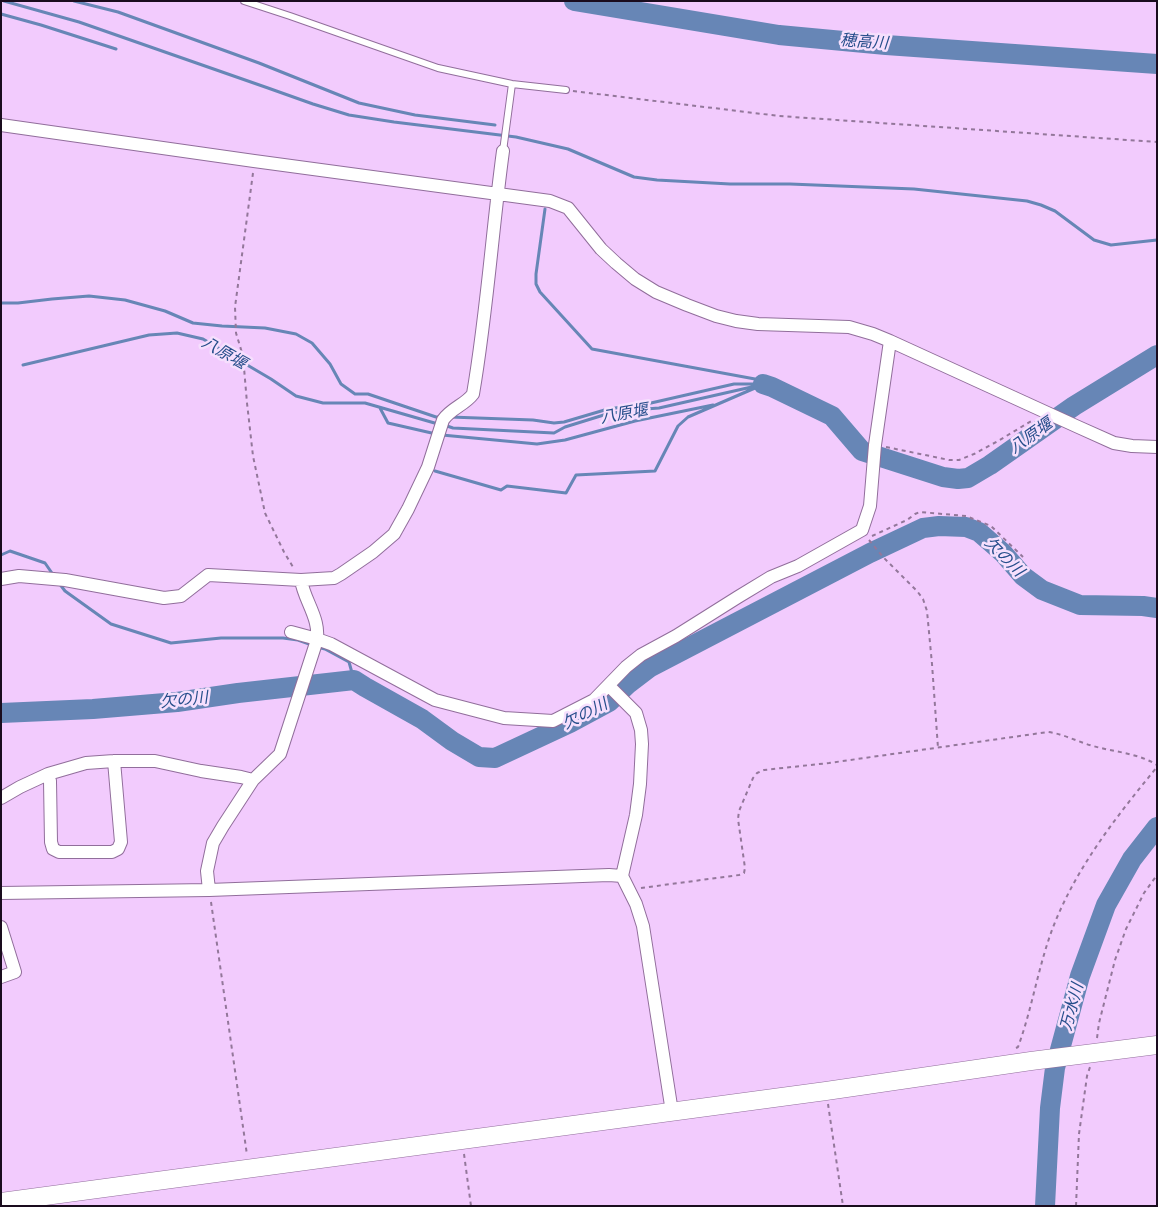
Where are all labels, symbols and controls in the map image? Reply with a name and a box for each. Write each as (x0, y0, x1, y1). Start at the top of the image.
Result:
water label: 穂高川 (839, 31, 889, 53)
water label: 八原堰 (198, 333, 250, 373)
water label: 八原堰 (599, 400, 649, 428)
water label: 八原堰 (1006, 414, 1056, 458)
water label: 欠の川 (980, 533, 1028, 581)
water label: 欠の川 (159, 688, 209, 712)
water label: 欠の川 (559, 695, 611, 733)
water label: 万水川 (1057, 981, 1087, 1033)

